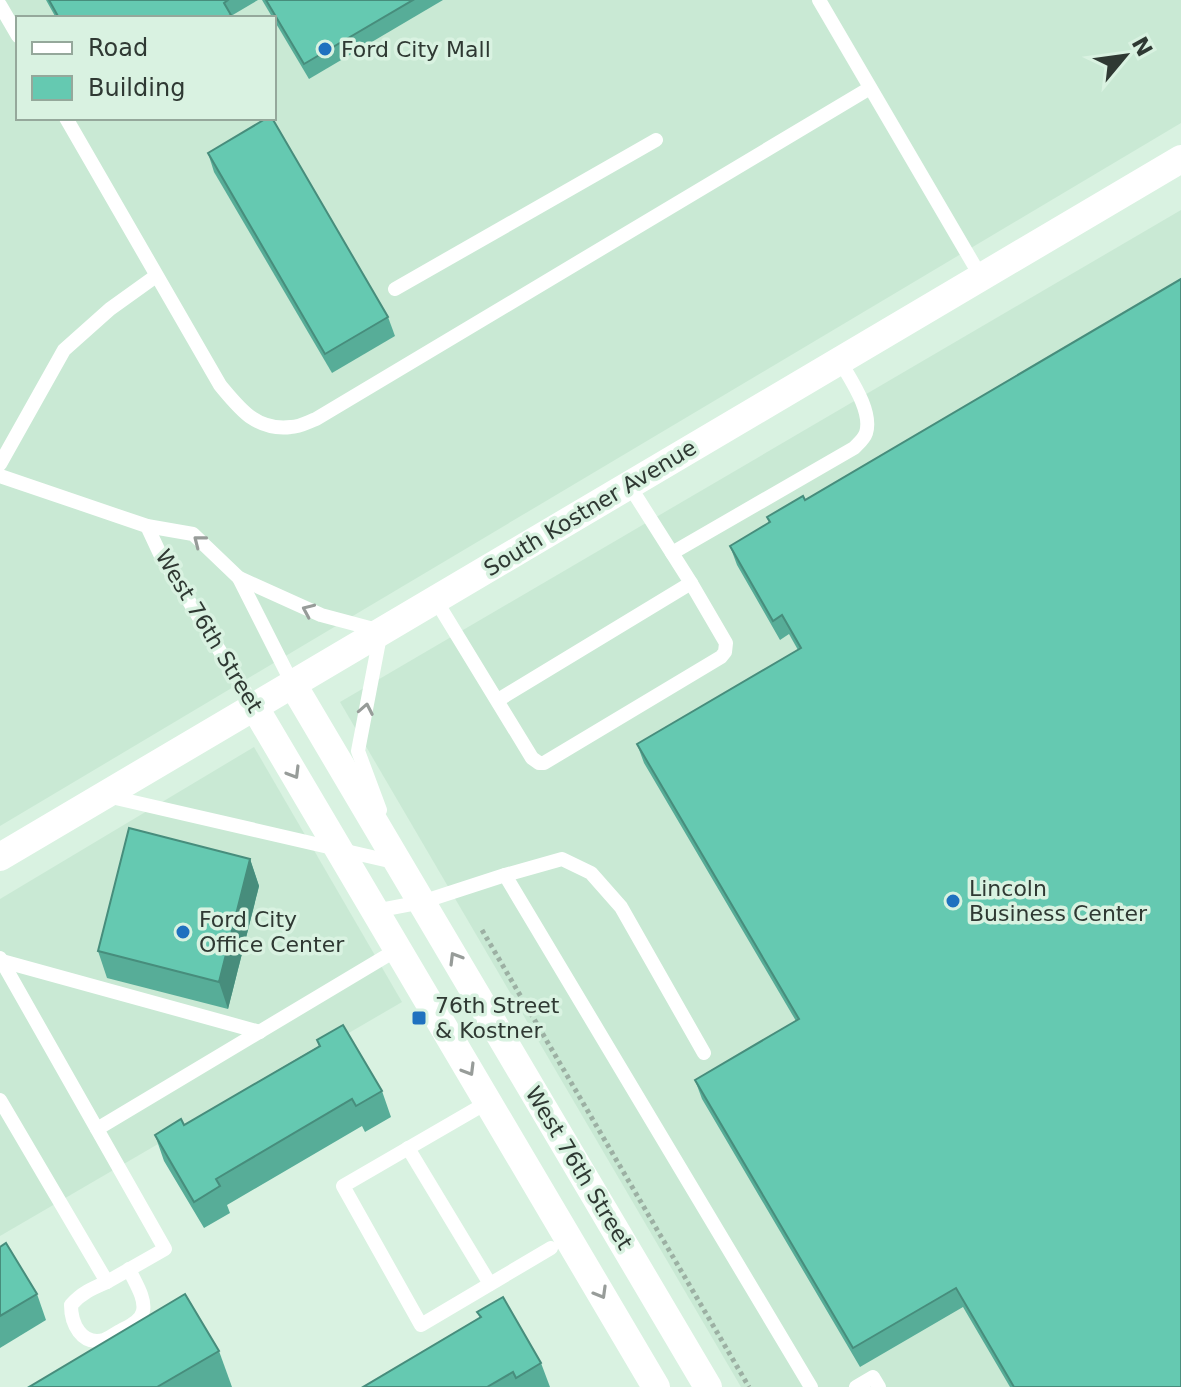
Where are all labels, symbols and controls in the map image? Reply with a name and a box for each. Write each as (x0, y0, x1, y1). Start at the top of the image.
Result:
legend (16, 16, 276, 120)
north arrow (1085, 16, 1165, 96)
text: N (1127, 32, 1157, 61)
text: Road (88, 34, 148, 62)
place label: Ford City Mall (341, 37, 491, 62)
marker: Ford City Mall (316, 40, 334, 58)
text: Building (88, 74, 185, 102)
street label: South Kostner Avenue (479, 435, 701, 581)
one-way arrow (193, 537, 208, 551)
street label: West 76th Street (151, 545, 268, 717)
one-way arrow (302, 603, 317, 619)
one-way arrow (357, 703, 374, 716)
one-way arrow (284, 764, 300, 779)
place label: Lincoln Business Center (969, 876, 1148, 926)
marker: Lincoln Business Center (944, 892, 962, 910)
place label: Ford City Office Center (199, 907, 345, 957)
marker: Ford City Office Center (174, 923, 192, 941)
one-way arrow (449, 952, 465, 967)
place label: 76th Street & Kostner (435, 993, 560, 1043)
marker: 76th Street & Kostner (410, 1009, 428, 1027)
one-way arrow (459, 1061, 475, 1075)
street label: West 76th Street (521, 1082, 638, 1254)
one-way arrow (591, 1285, 607, 1299)

